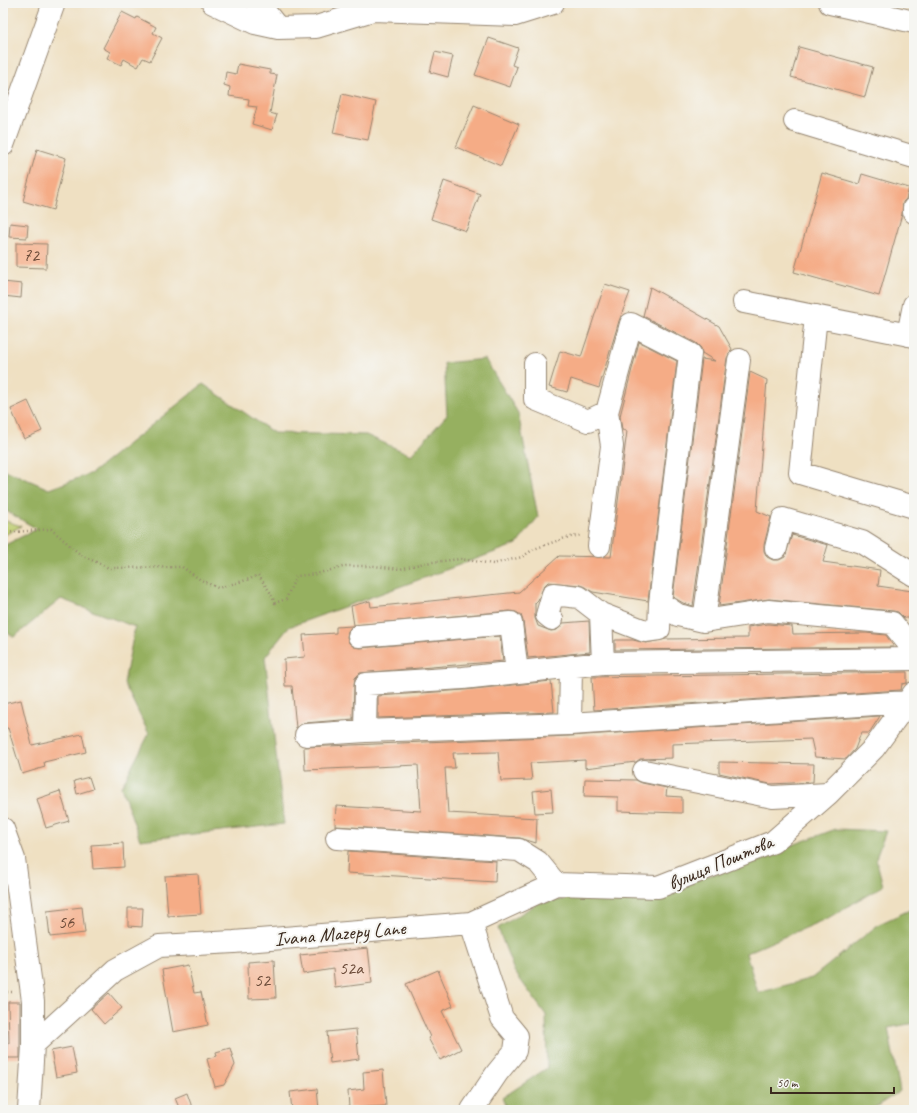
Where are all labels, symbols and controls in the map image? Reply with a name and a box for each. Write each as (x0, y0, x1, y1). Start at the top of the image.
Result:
house number: 72 (23, 244, 41, 266)
street label: вулиця Поштова (664, 829, 778, 896)
house number: 56 (58, 911, 75, 933)
street label: Ivana Mazepy Lane (274, 915, 408, 952)
house number: 52а (339, 957, 364, 979)
house number: 52 (254, 969, 272, 991)
scale bar (771, 1069, 894, 1095)
text: 50 m (777, 1075, 799, 1091)

